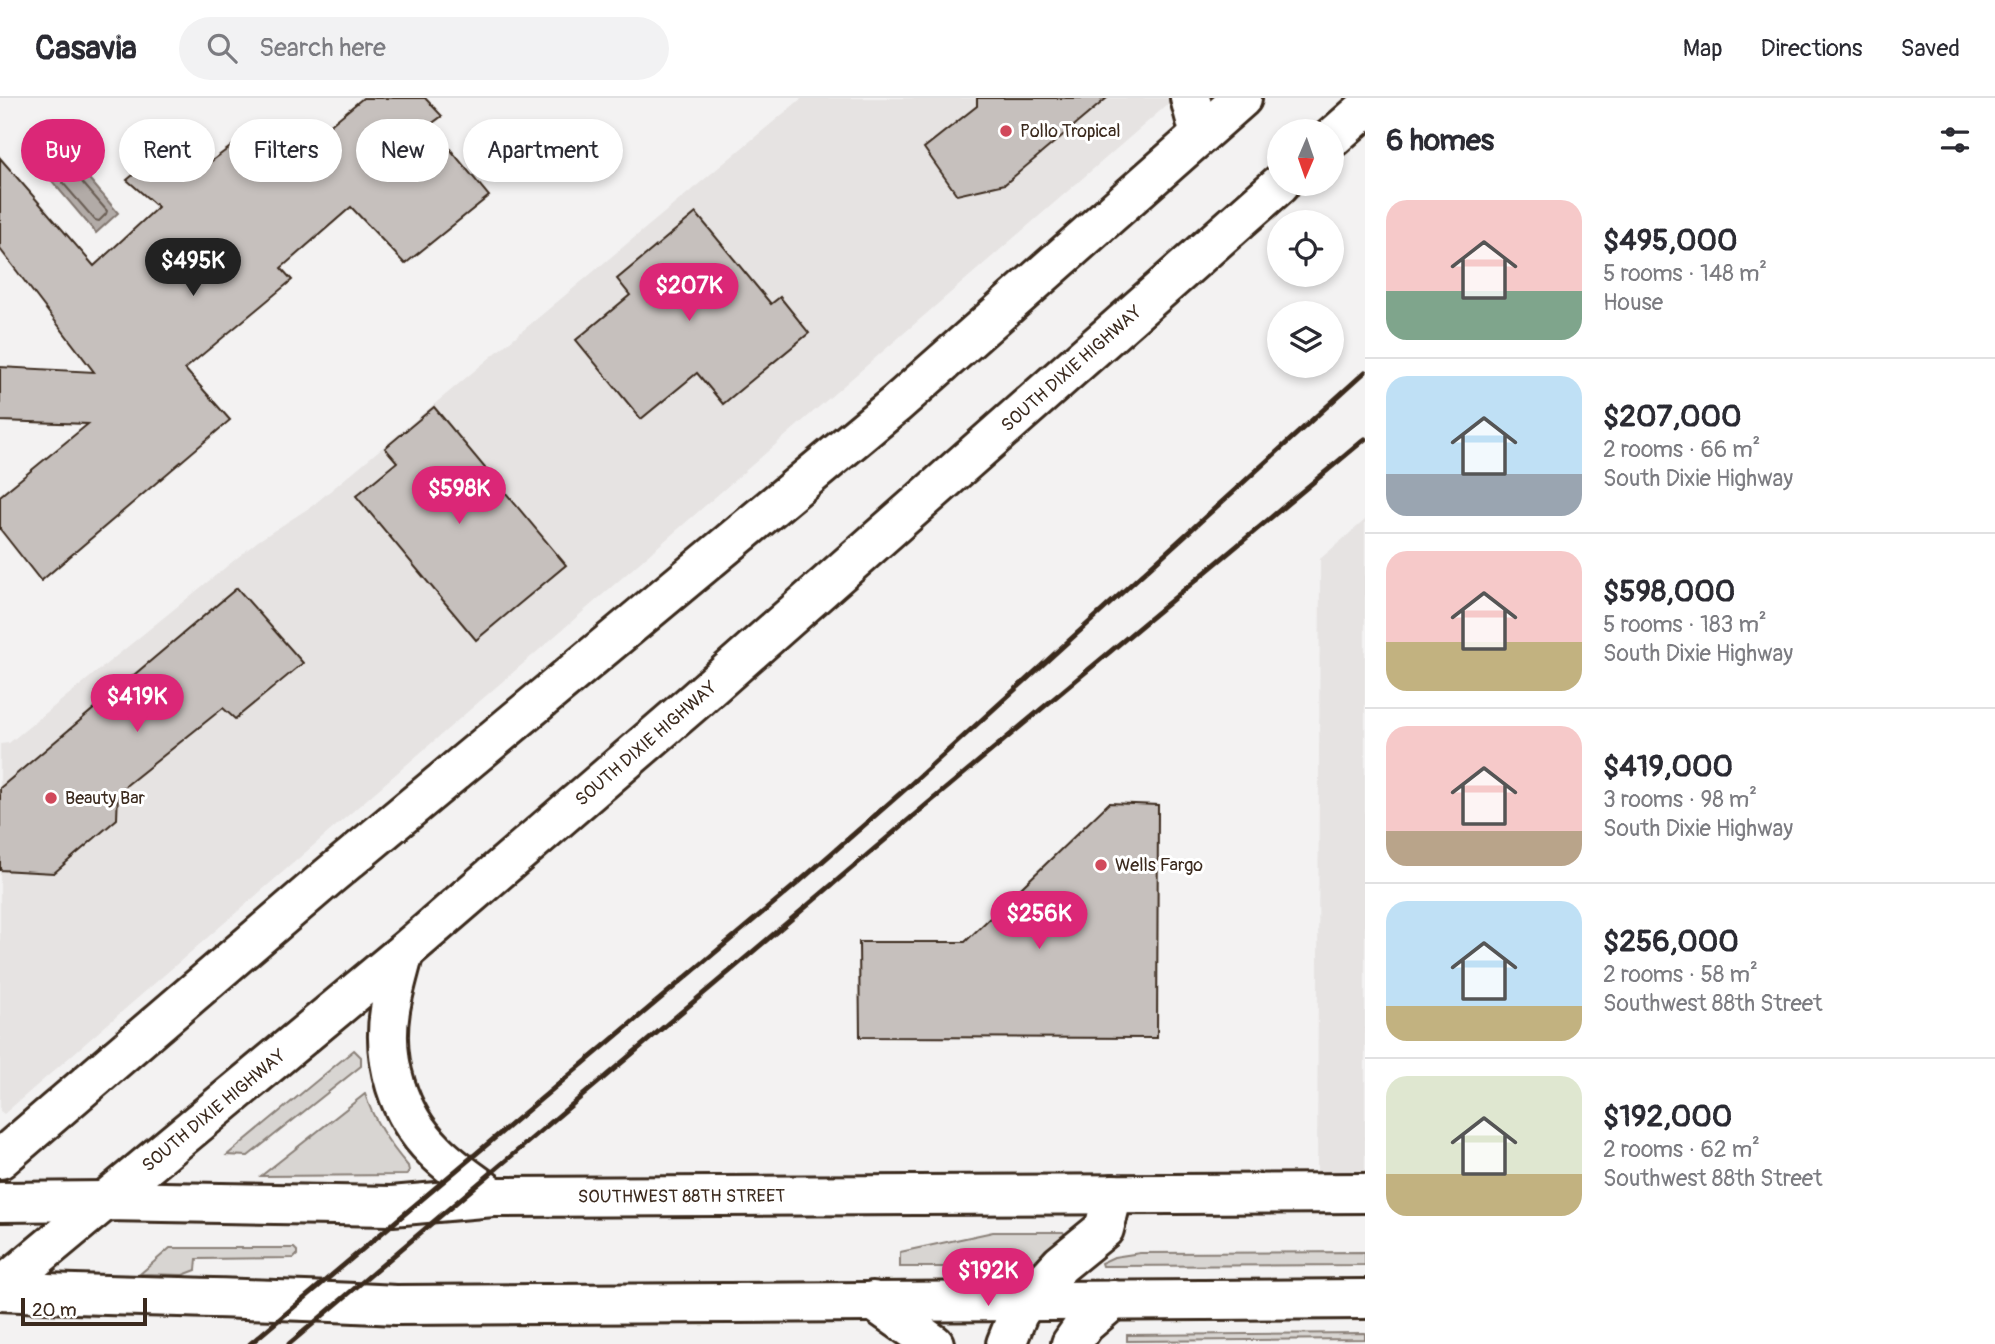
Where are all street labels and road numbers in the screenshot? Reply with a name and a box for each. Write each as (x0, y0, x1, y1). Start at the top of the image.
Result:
street label: SOUTH DIXIE HIGHWAY (997, 300, 1147, 437)
street label: SOUTH DIXIE HIGHWAY (571, 676, 722, 811)
street label: SOUTH DIXIE HIGHWAY (137, 1044, 291, 1177)
street label: SOUTHWEST 88TH STREET (578, 1185, 785, 1209)

